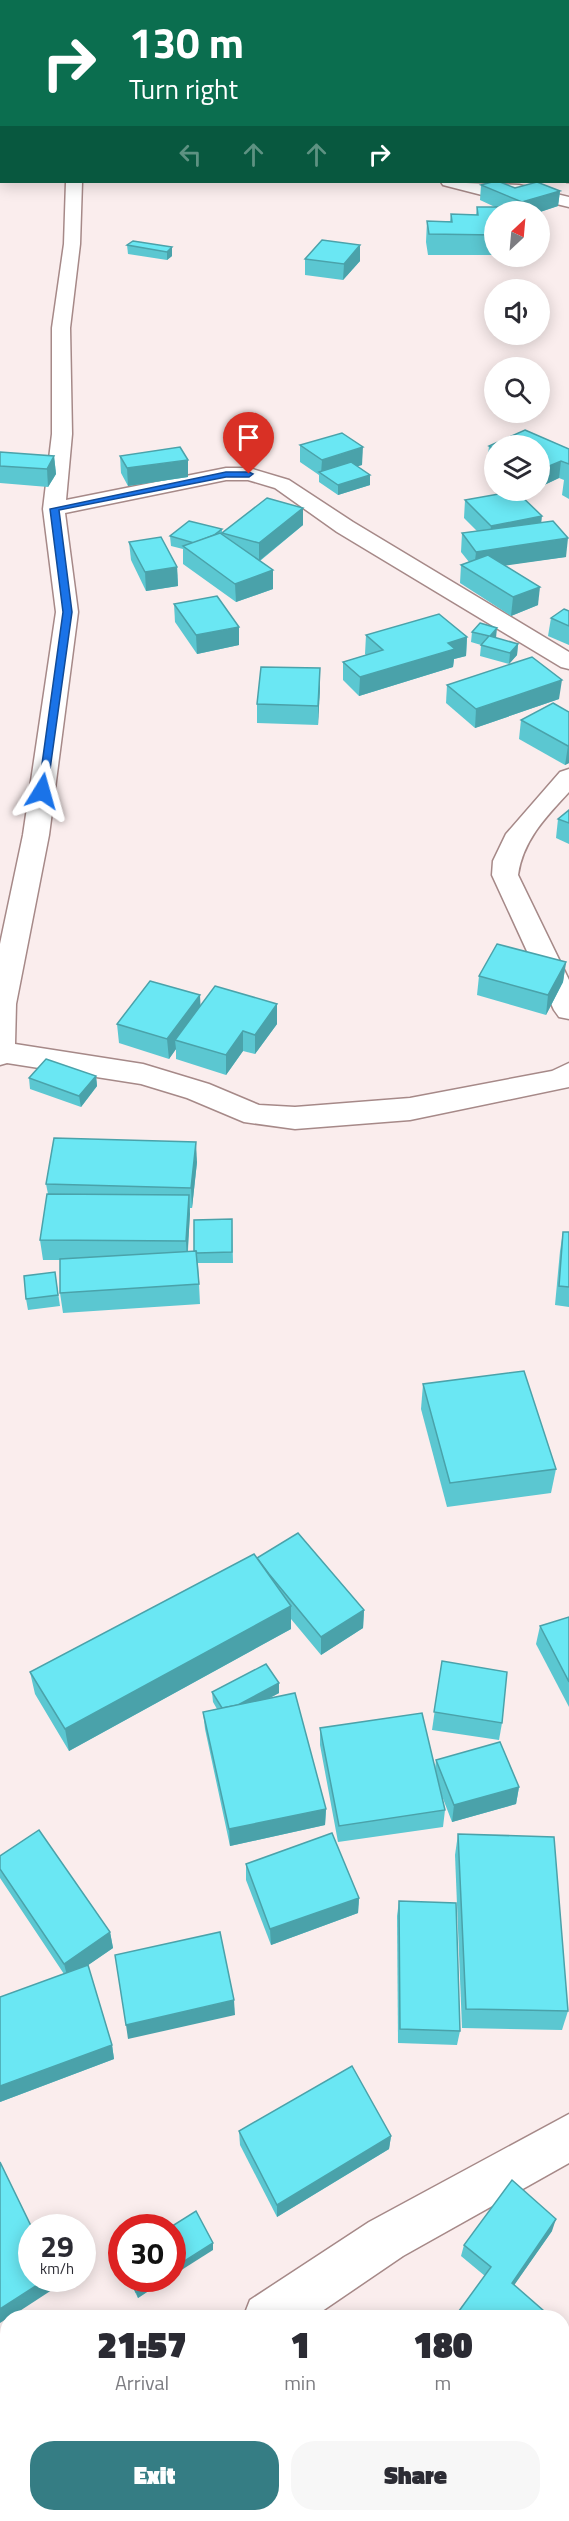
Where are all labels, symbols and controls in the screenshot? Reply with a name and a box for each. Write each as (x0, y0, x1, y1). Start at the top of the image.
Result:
text: 130 m (129, 10, 244, 74)
icon: right (30, 24, 108, 102)
text: Turn right (129, 68, 238, 109)
icon: left (174, 138, 207, 171)
icon: ahead (237, 138, 270, 171)
icon: ahead (300, 138, 333, 171)
icon: right (363, 138, 396, 171)
north arrow (484, 201, 550, 267)
map controls (484, 201, 550, 501)
button: sound (484, 279, 550, 345)
button: search (484, 357, 550, 423)
pin (223, 412, 274, 474)
icon: arrive (232, 421, 265, 454)
button: layers (484, 435, 550, 501)
position arrow (10, 759, 74, 823)
speed limit sign: 30 (108, 2214, 186, 2292)
text: 29 (40, 2223, 74, 2269)
text: km/h (40, 2257, 74, 2280)
text: 21:57 (97, 2317, 187, 2372)
text: 1 (290, 2317, 310, 2372)
text: 180 (413, 2317, 473, 2372)
text: Arrival (115, 2367, 169, 2398)
text: min (284, 2367, 316, 2398)
text: m (435, 2367, 451, 2398)
button: Exit (30, 2441, 279, 2510)
button: Share (291, 2441, 540, 2510)

